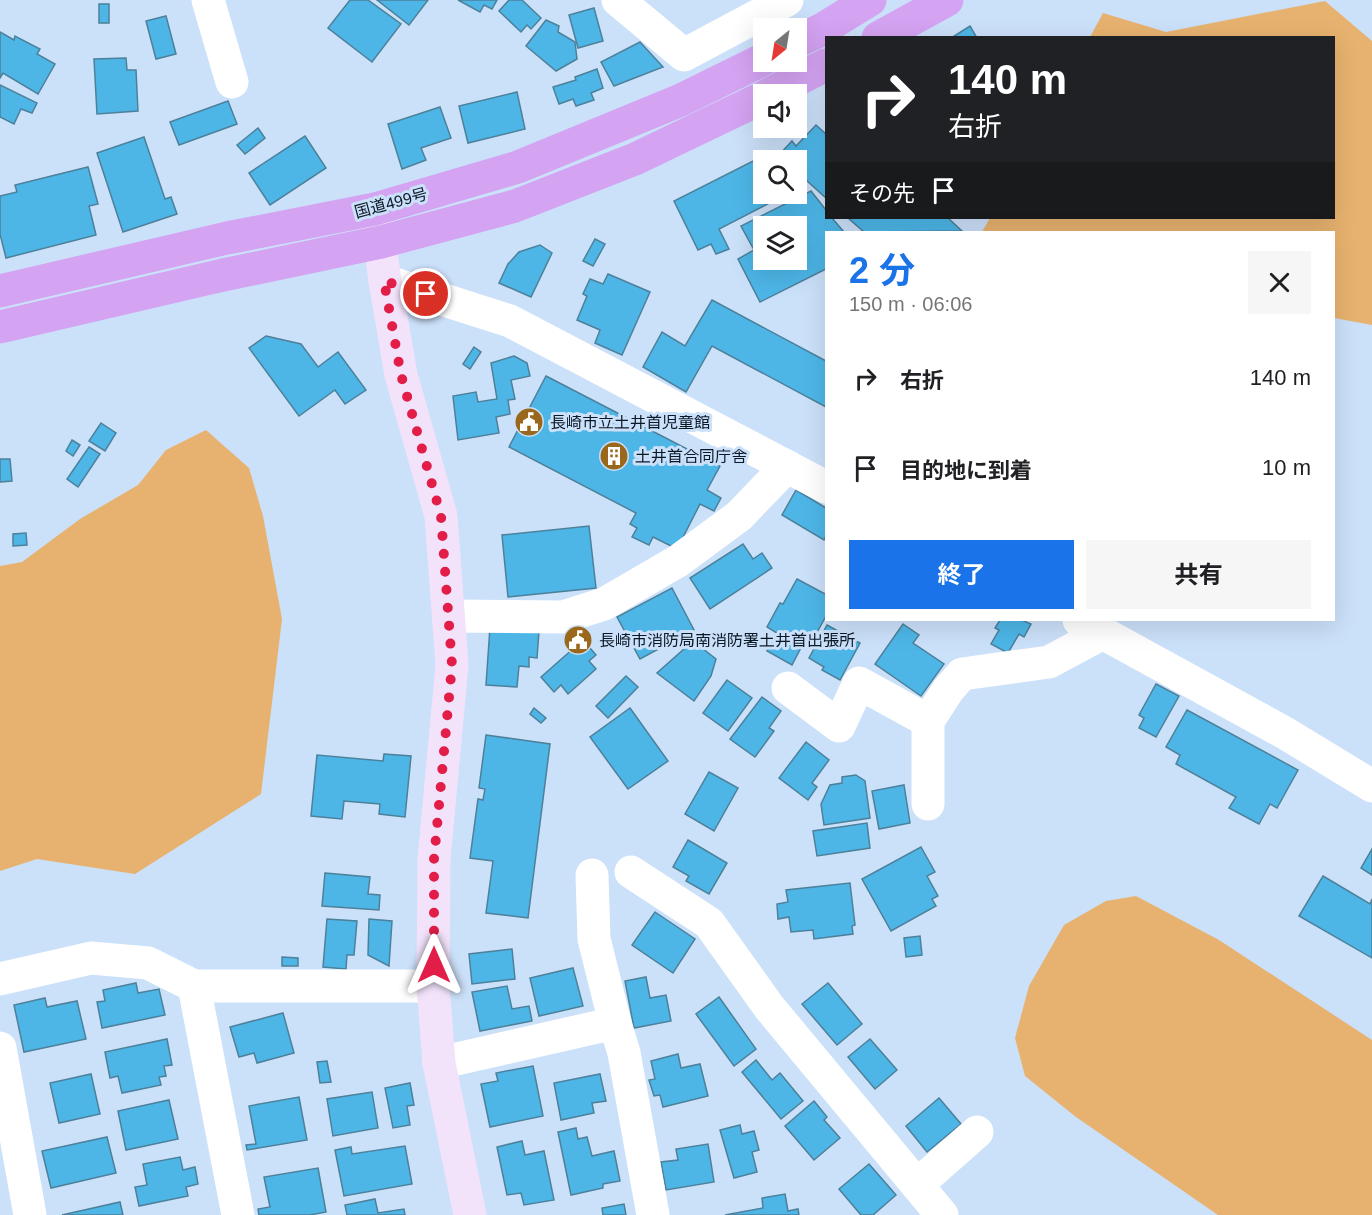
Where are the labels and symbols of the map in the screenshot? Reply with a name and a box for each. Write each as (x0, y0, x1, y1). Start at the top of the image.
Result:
north arrow (753, 18, 807, 72)
street label: 国道499号 (353, 185, 429, 221)
pin (400, 268, 451, 319)
public building icon: 長崎市立土井首児童館 (513, 406, 545, 438)
place label: 長崎市立土井首児童館 (550, 414, 710, 431)
building icon: 土井首合同庁舎 (598, 440, 630, 472)
place label: 土井首合同庁舎 (635, 448, 747, 465)
public building icon: 長崎市消防局南消防署土井首出張所 (562, 624, 594, 656)
place label: 長崎市消防局南消防署土井首出張所 (599, 632, 855, 649)
position arrow (402, 933, 466, 997)

